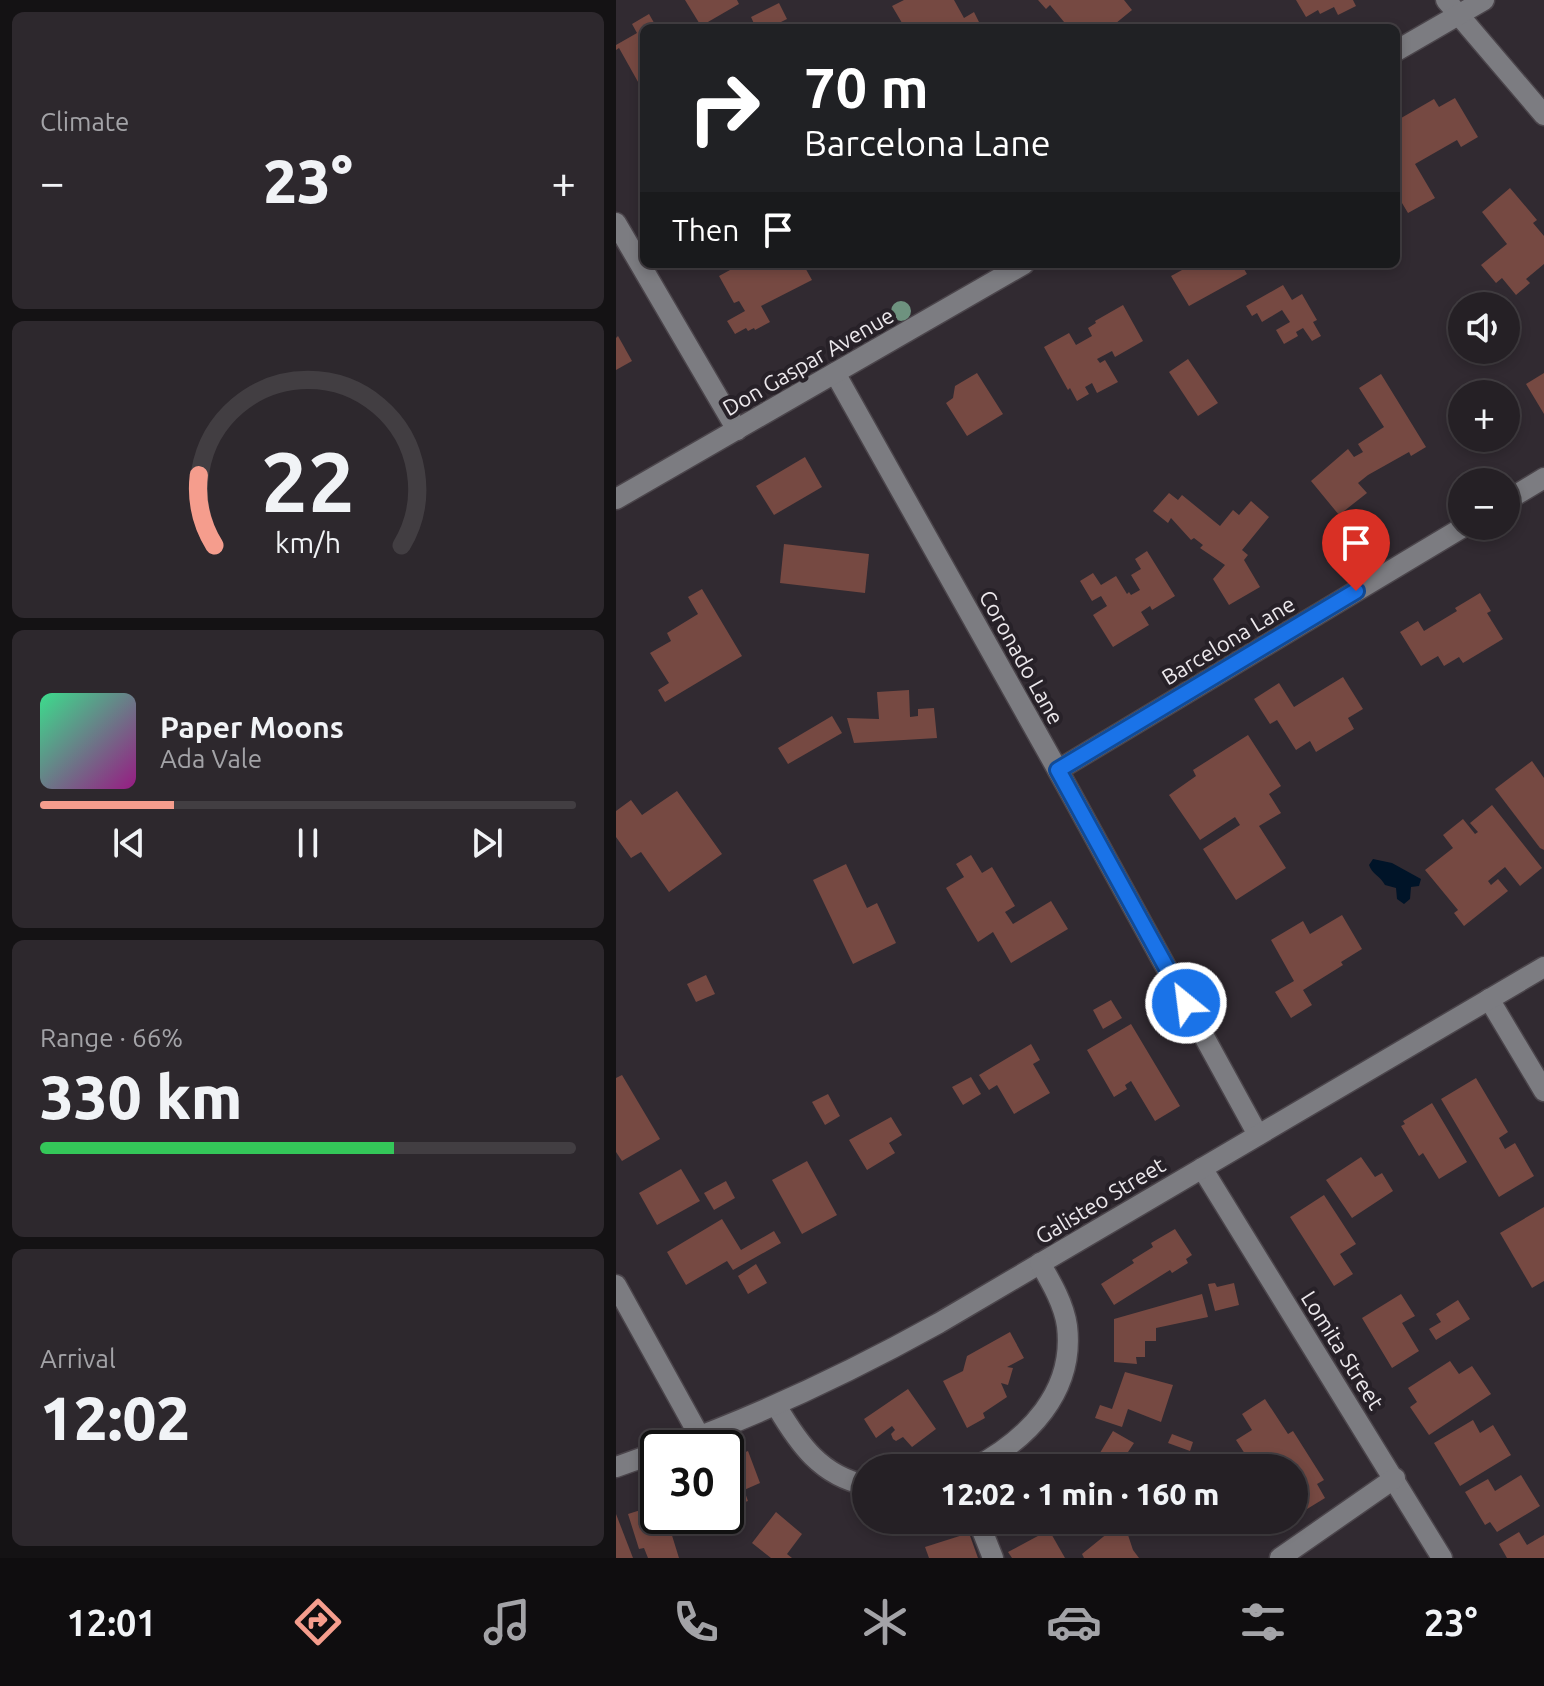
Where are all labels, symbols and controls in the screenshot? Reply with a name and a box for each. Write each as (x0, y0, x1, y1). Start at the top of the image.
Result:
icon: right (672, 56, 776, 160)
text: 70 m (804, 56, 929, 119)
text: Climate (40, 107, 129, 136)
text: Barcelona Lane (804, 122, 1051, 163)
text: 23° (263, 147, 353, 214)
text: − (40, 157, 65, 206)
text: + (551, 157, 576, 206)
icon: arrive (756, 208, 800, 252)
text: Then (672, 213, 740, 247)
map controls (1448, 292, 1520, 540)
button: sound (1448, 292, 1520, 364)
street label: Don Gaspar Avenue (718, 302, 898, 420)
button: + (1448, 380, 1520, 452)
text: 22 (261, 433, 355, 527)
button: − (1448, 468, 1520, 540)
pin (1322, 509, 1390, 591)
icon: arrive (1334, 521, 1378, 565)
text: km/h (275, 526, 341, 558)
street label: Coronado Lane (975, 586, 1069, 728)
street label: Barcelona Lane (1157, 590, 1299, 690)
text: Paper Moons (160, 710, 344, 744)
text: Ada Vale (160, 744, 262, 773)
icon: previous (107, 821, 151, 865)
icon: pause (286, 821, 330, 865)
icon: next (465, 821, 509, 865)
position arrow (1144, 961, 1228, 1045)
text: Range · 66% (40, 1023, 183, 1052)
text: 330 km (40, 1063, 242, 1130)
street label: Galisteo Street (1031, 1151, 1170, 1248)
street label: Lomita Street (1297, 1286, 1389, 1414)
text: Arrival (40, 1344, 116, 1373)
text: 12:02 (40, 1384, 190, 1451)
speed limit sign: 30 (640, 1430, 744, 1534)
text: 12:02 · 1 min · 160 m (941, 1477, 1219, 1511)
icon: directions (290, 1594, 346, 1650)
icon: music (479, 1594, 535, 1650)
icon: phone (668, 1594, 724, 1650)
icon: climate (857, 1594, 913, 1650)
icon: car (1046, 1594, 1102, 1650)
icon: filters (1235, 1594, 1291, 1650)
text: 12:01 (67, 1602, 157, 1643)
text: 23° (1424, 1602, 1477, 1643)

